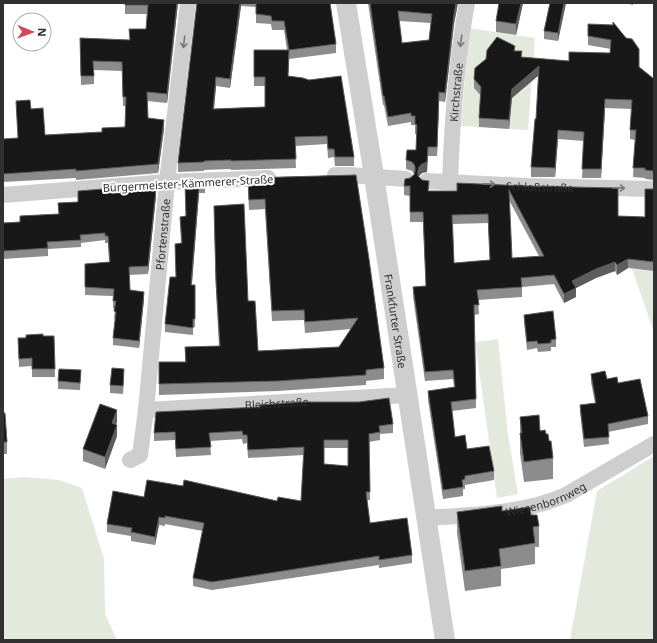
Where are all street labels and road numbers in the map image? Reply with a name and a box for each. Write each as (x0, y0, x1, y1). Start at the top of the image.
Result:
street label: Kirchstraße (445, 62, 466, 122)
street label: Bürgermeister-Kämmerer-Straße (102, 171, 274, 195)
street label: Schloßstraße (506, 177, 574, 195)
street label: Pfortenstraße (151, 198, 173, 271)
street label: Frankfurter Straße (382, 273, 411, 369)
street label: Bleichstraße (244, 393, 309, 412)
street label: Wiesenbornweg (504, 478, 588, 519)

